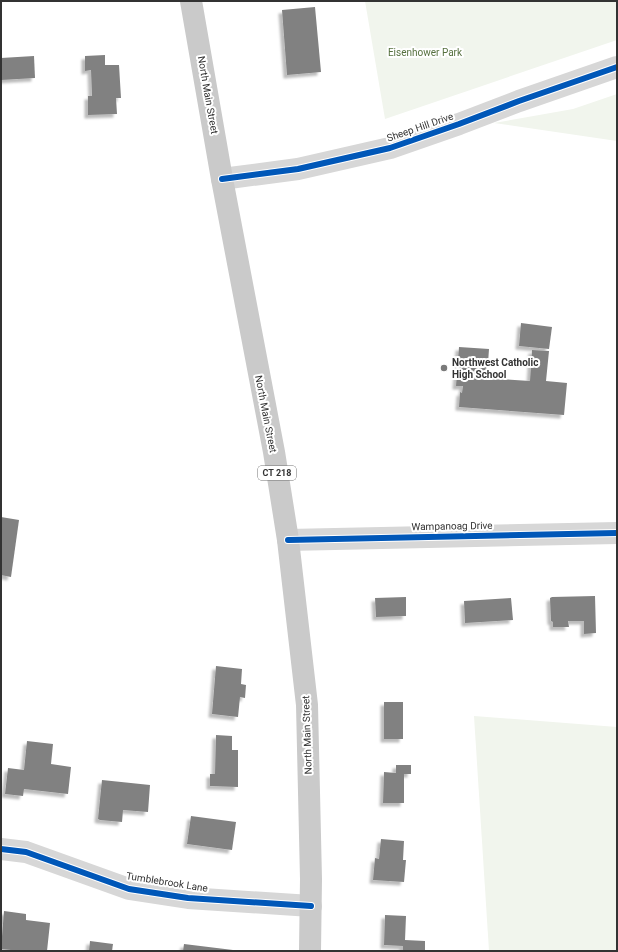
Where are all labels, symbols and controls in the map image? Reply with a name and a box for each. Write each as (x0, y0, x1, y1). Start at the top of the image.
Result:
park label: Eisenhower Park (388, 47, 463, 58)
street label: North Main Street (196, 55, 220, 135)
street label: Sheep Hill Drive (385, 110, 455, 144)
place label: Northwest Catholic High School (452, 357, 538, 380)
marker: Northwest Catholic High School (439, 363, 449, 373)
street label: North Main Street (253, 374, 279, 454)
road number: CT 218 (258, 466, 296, 480)
street label: Wampanoag Drive (411, 520, 493, 532)
street label: North Main Street (300, 695, 314, 775)
street label: Tumblebrook Lane (125, 870, 209, 894)

